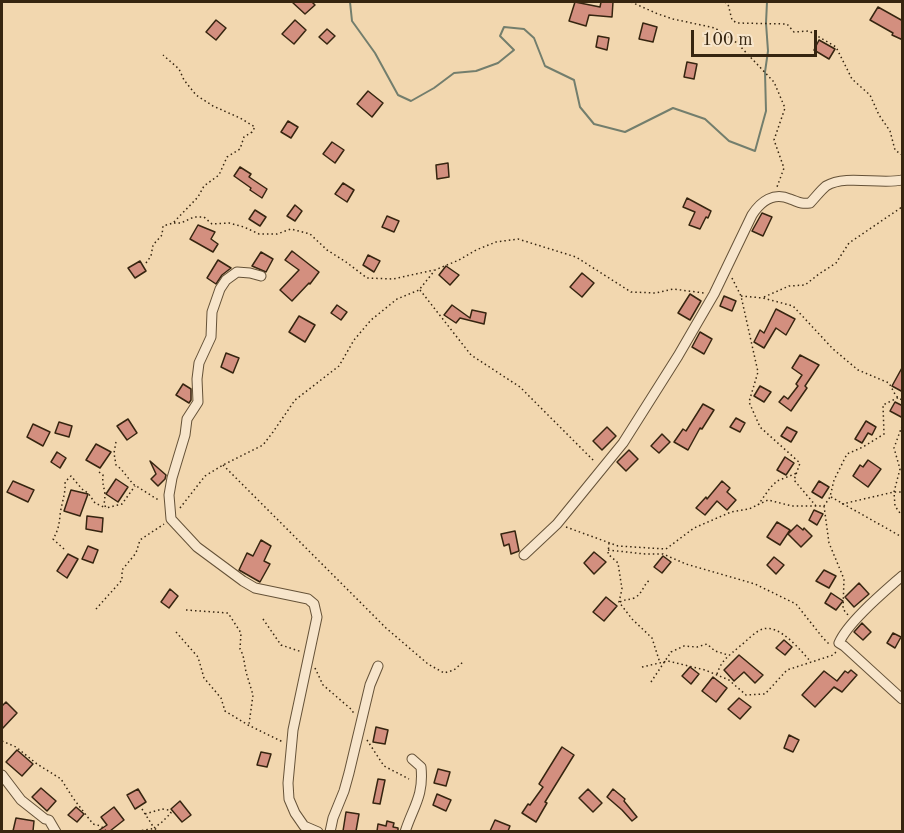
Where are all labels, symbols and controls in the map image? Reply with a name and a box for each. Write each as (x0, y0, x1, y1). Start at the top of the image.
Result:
scale bar (694, 18, 820, 56)
text: 100 m (702, 31, 753, 49)

